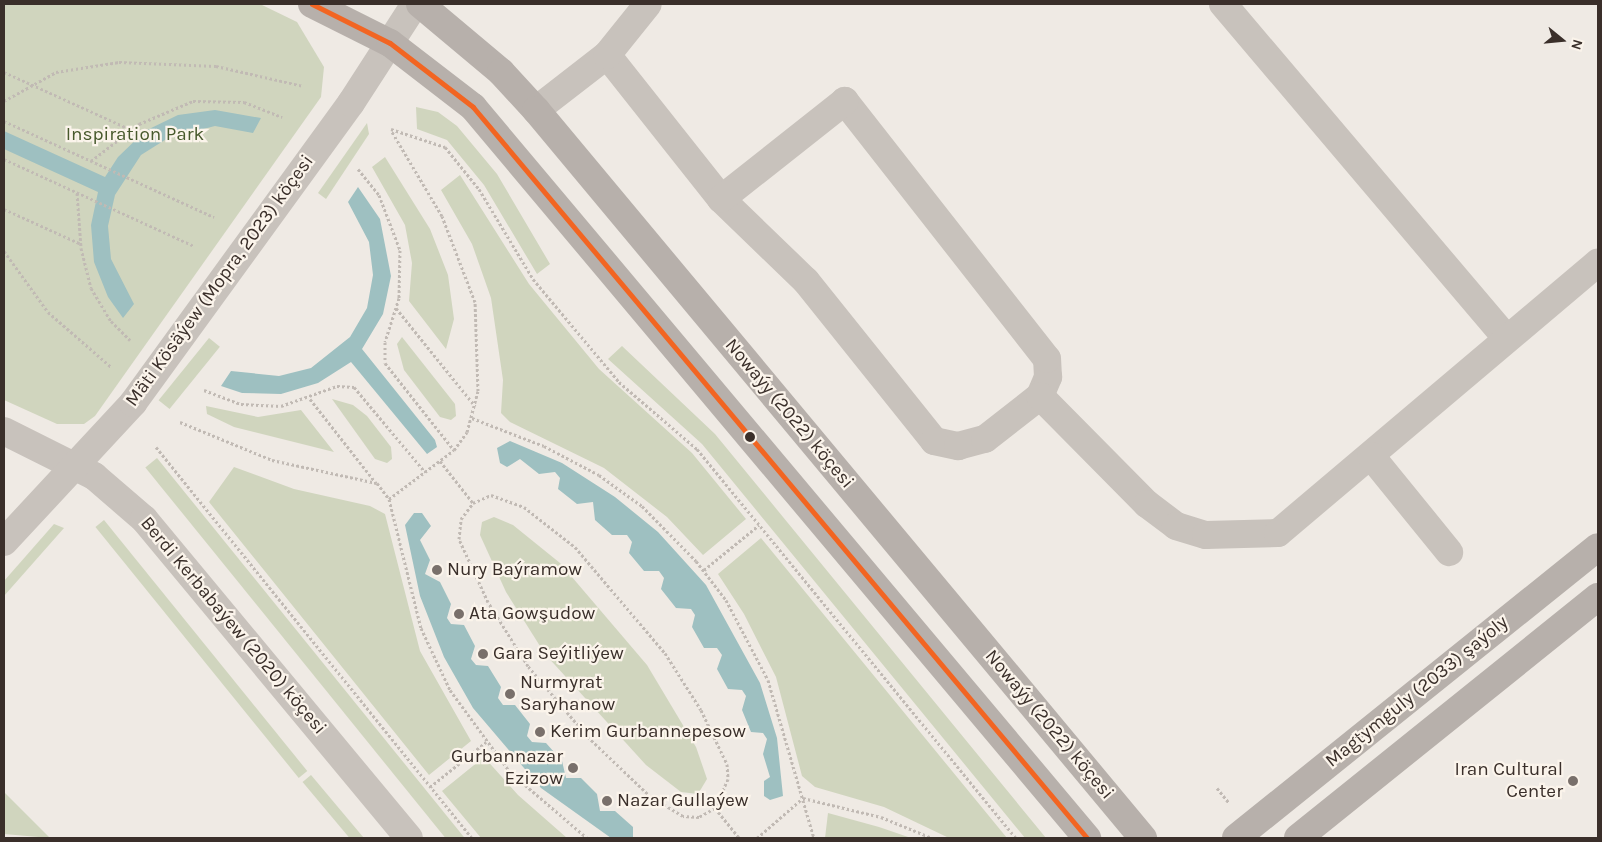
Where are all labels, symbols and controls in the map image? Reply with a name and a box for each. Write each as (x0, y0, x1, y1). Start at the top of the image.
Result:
north arrow (1537, 15, 1587, 65)
text: N (1567, 37, 1586, 52)
park label: Inspiration Park (66, 124, 204, 146)
street label: Mäti Kösäýew (Mopra, 2023) köçesi (121, 151, 319, 411)
street label: Nowaýy (2022) köçesi (720, 334, 858, 494)
unlabelled marker (745, 432, 755, 442)
street label: Berdi Kerbabaýew (2020) köçesi (135, 512, 331, 740)
place label: Nury Baýramow (447, 559, 582, 581)
marker: Nury Baýramow (431, 564, 443, 576)
place label: Ata Gowşudow (469, 603, 595, 625)
marker: Ata Gowşudow (453, 608, 465, 620)
street label: Magtymguly (2033) şaýoly (1321, 611, 1513, 773)
place label: Gara Seýitliýew (493, 643, 624, 665)
street label: Nowaýy (2022) köçesi (980, 645, 1118, 805)
marker: Gara Seýitliýew (477, 648, 489, 660)
place label: Nurmyrat Saryhanow (520, 672, 615, 716)
marker: Nurmyrat Saryhanow (504, 688, 516, 700)
place label: Kerim Gurbannepesow (550, 721, 746, 743)
marker: Kerim Gurbannepesow (534, 726, 546, 738)
place label: Gurbannazar Ezizow (451, 746, 563, 790)
place label: Iran Cultural Center (1455, 759, 1563, 803)
marker: Gurbannazar Ezizow (567, 762, 579, 774)
marker: Iran Cultural Center (1567, 775, 1579, 787)
place label: Nazar Gullaýew (617, 790, 749, 812)
marker: Nazar Gullaýew (601, 795, 613, 807)

